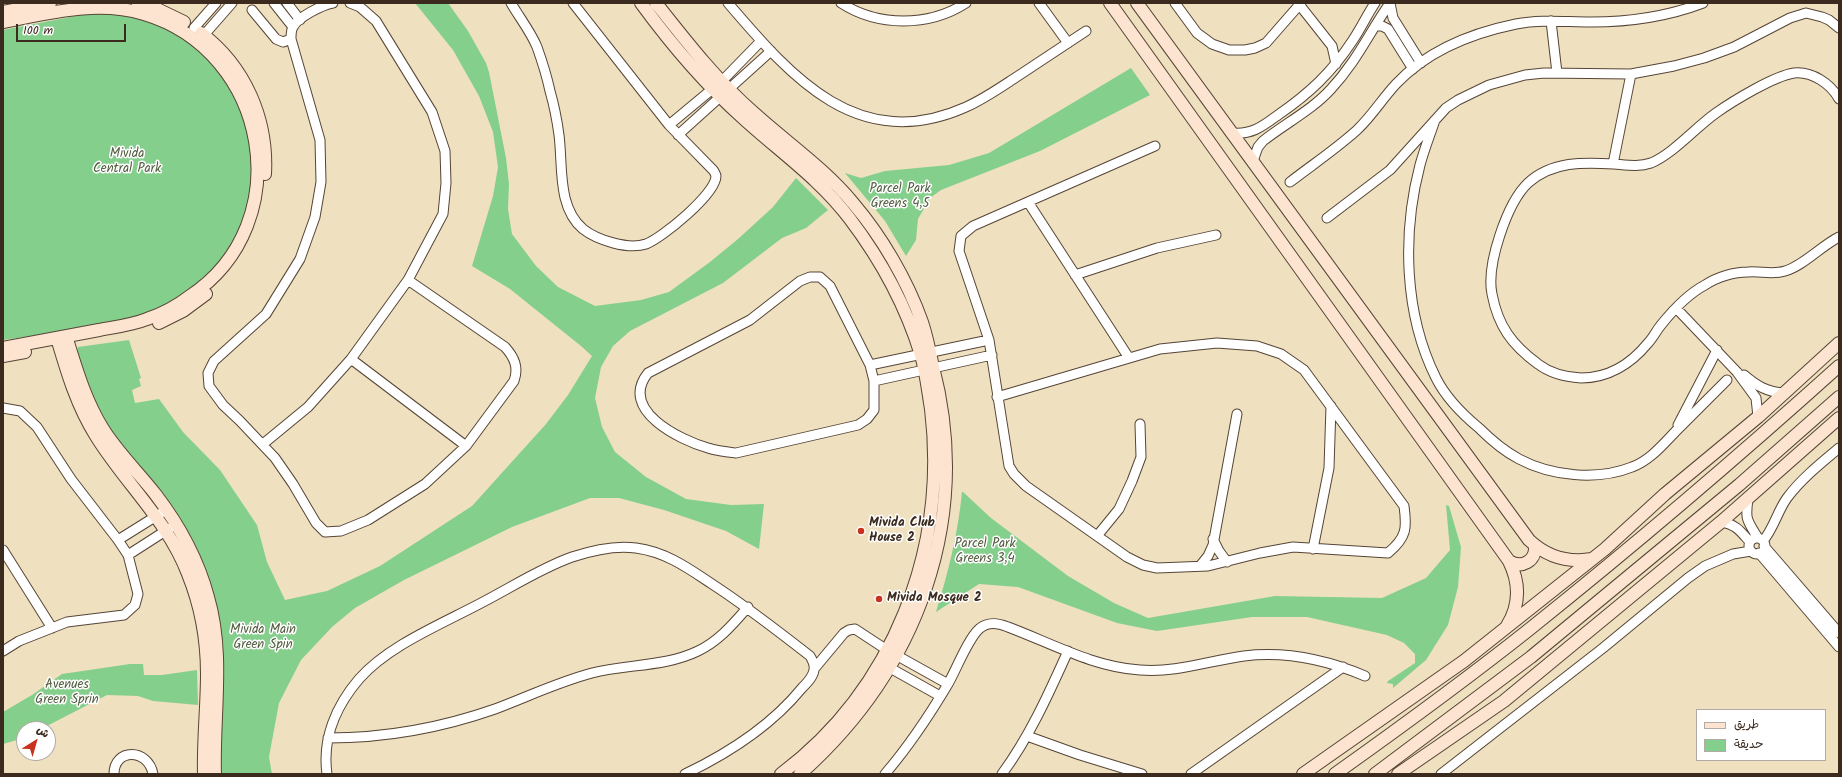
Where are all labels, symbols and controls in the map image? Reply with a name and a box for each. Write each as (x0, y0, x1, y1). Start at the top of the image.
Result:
scale bar (18, 16, 128, 42)
text: 100 m (23, 21, 53, 40)
park label: Mivida Central Park (93, 147, 161, 178)
park label: Parcel Park Greens 4,5 (869, 182, 931, 213)
place label: Mivida Club House 2 (869, 516, 935, 547)
marker: Mivida Club House 2 (856, 526, 866, 536)
park label: Parcel Park Greens 3,4 (954, 537, 1016, 568)
place label: Mivida Mosque 2 (887, 591, 982, 607)
marker: Mivida Mosque 2 (874, 594, 884, 604)
park label: Mivida Main Green Spin (230, 623, 296, 654)
park label: Avenues Green Sprin (35, 678, 99, 709)
legend (1696, 709, 1826, 761)
text: طريق (1734, 715, 1759, 734)
north arrow (16, 721, 56, 761)
text: ش (32, 721, 53, 743)
text: حديقة (1734, 735, 1763, 754)

